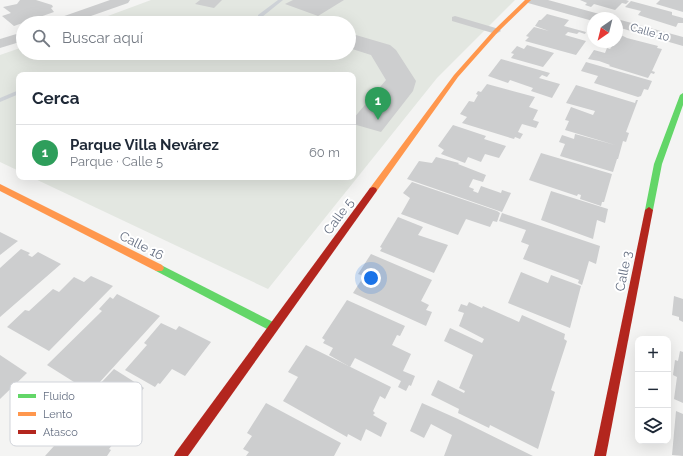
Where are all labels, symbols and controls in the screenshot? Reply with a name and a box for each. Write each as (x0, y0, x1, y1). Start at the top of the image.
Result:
north arrow (587, 12, 623, 48)
search box (16, 16, 356, 60)
street label: Calle 10 (629, 21, 671, 44)
icon: search (30, 27, 52, 49)
text: Buscar aquí (62, 29, 143, 47)
pin: 1 (365, 87, 391, 120)
text: Cerca (32, 88, 80, 108)
text: Parque Villa Nevárez (70, 136, 219, 154)
text: 1 (42, 145, 48, 160)
text: 60 m (309, 145, 340, 160)
text: Parque · Calle 5 (70, 154, 163, 169)
street label: Calle 5 (320, 195, 357, 237)
street label: Calle 16 (117, 228, 166, 263)
street label: Calle 3 (612, 250, 635, 293)
your location (361, 268, 381, 288)
map controls (635, 336, 671, 444)
button: + (635, 336, 671, 372)
button: − (635, 372, 671, 408)
legend (10, 382, 142, 446)
text: Fluido (43, 390, 75, 403)
text: Lento (43, 408, 73, 421)
button: layers (635, 408, 671, 444)
text: Atasco (43, 426, 78, 439)

